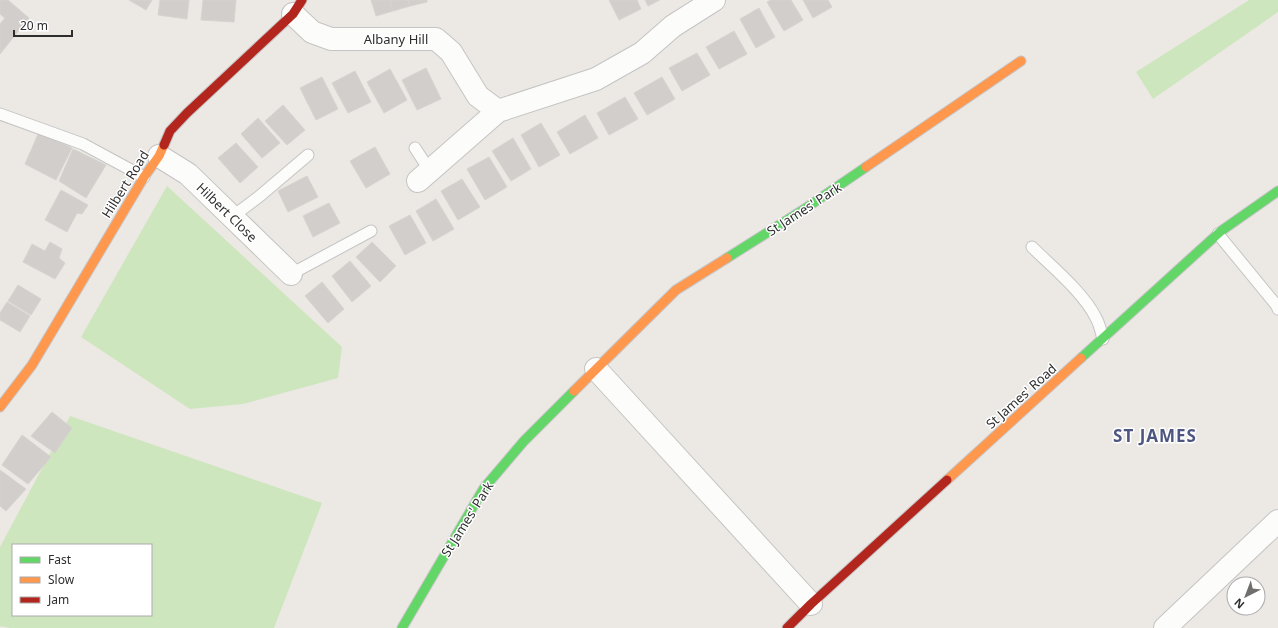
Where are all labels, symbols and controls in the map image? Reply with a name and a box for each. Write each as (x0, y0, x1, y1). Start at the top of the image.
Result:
scale bar (14, 12, 72, 38)
text: 20 m (20, 17, 48, 34)
street label: Albany Hill (364, 30, 428, 48)
street label: Hilbert Road (97, 147, 153, 221)
street label: Hilbert Close (193, 178, 261, 246)
street label: St James' Park (763, 178, 845, 240)
street label: St James' Road (982, 359, 1060, 433)
district label: ST JAMES (1113, 424, 1197, 447)
street label: St James' Park (437, 478, 497, 560)
legend (12, 544, 152, 616)
text: Fast (48, 551, 72, 568)
text: Slow (48, 571, 75, 588)
north arrow (1226, 576, 1266, 616)
text: Jam (47, 591, 69, 608)
text: N (1231, 595, 1247, 612)

